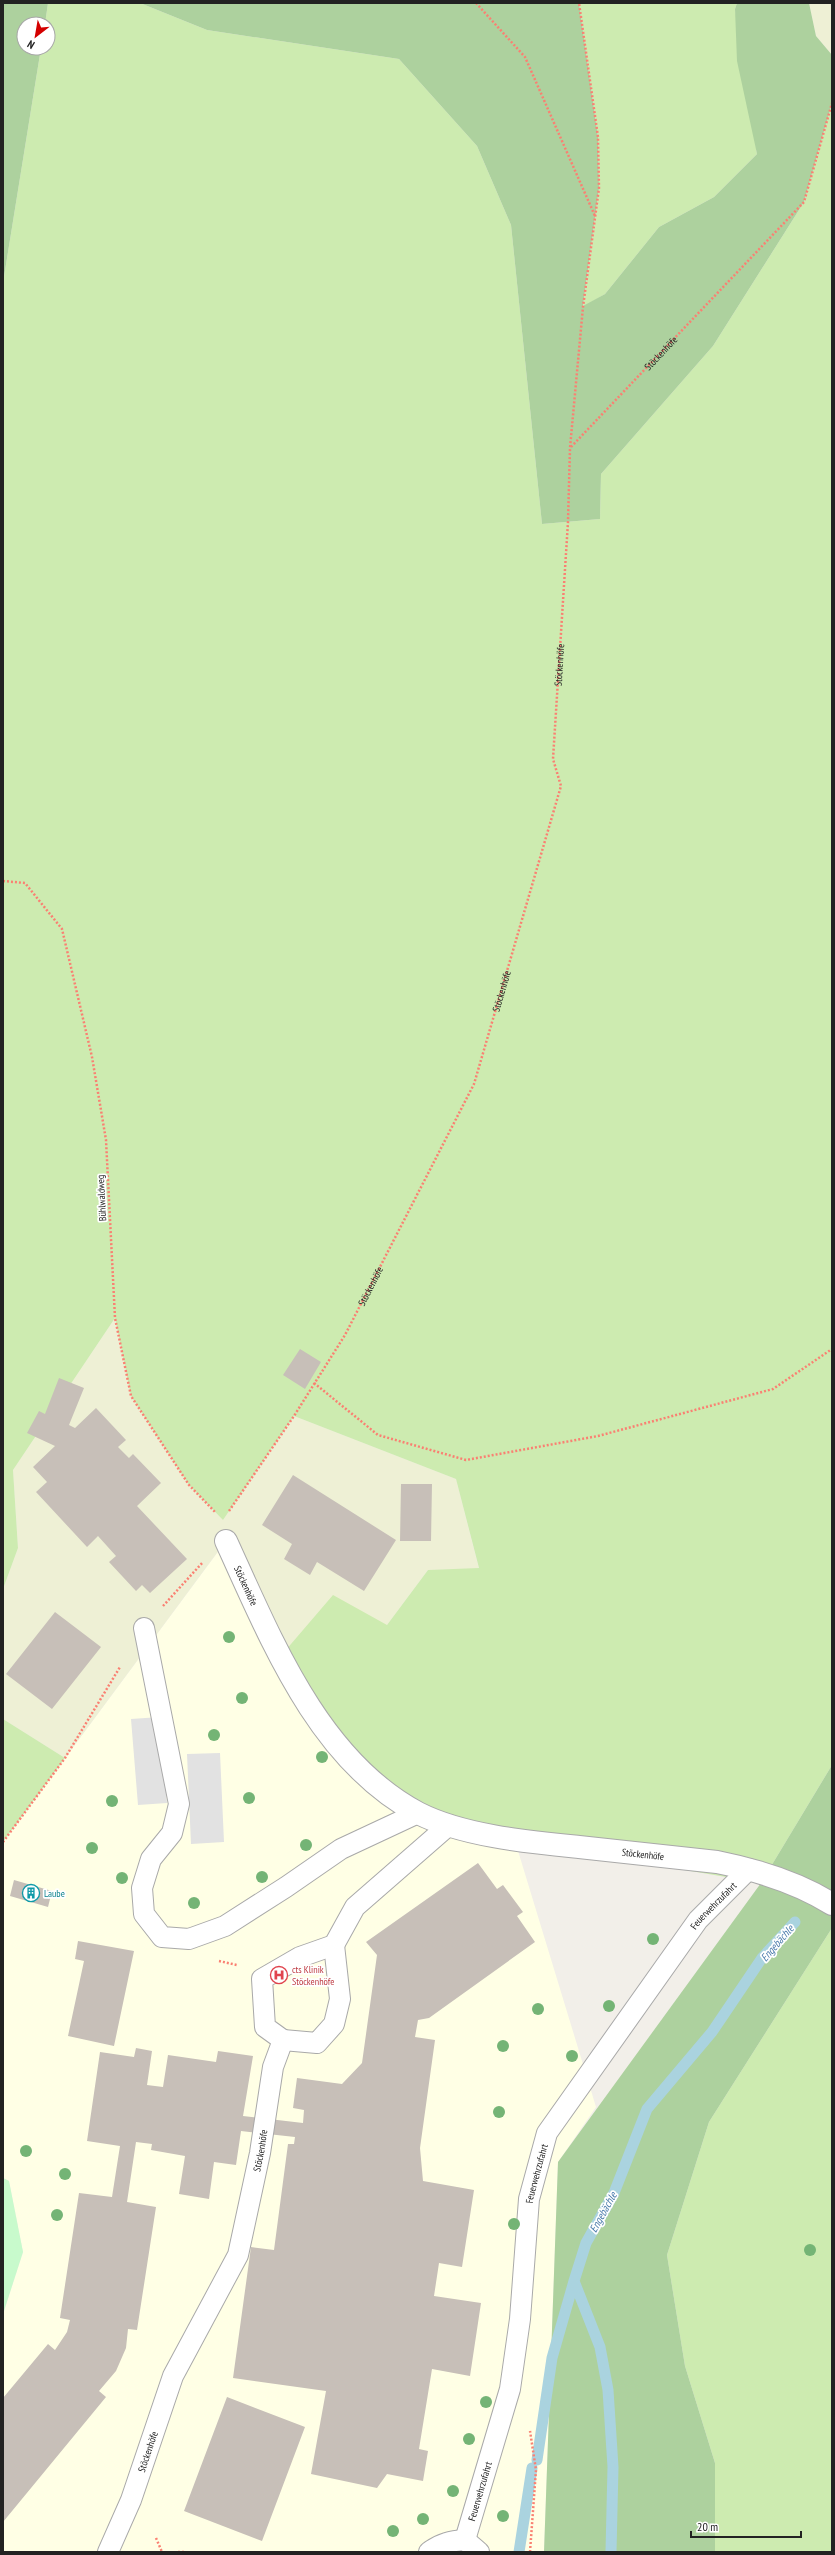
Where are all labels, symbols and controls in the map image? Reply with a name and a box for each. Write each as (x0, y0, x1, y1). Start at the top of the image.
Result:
north arrow (16, 16, 56, 56)
text: N (25, 37, 37, 52)
street label: Stöckenhöfe (642, 333, 680, 373)
street label: Stöckenhöfe (552, 643, 567, 686)
street label: Stöckenhöfe (489, 969, 514, 1013)
street label: Bühlwaldweg (94, 1174, 109, 1222)
street label: Stöckenhöfe (355, 1264, 386, 1308)
street label: Stöckenhöfe (231, 1564, 260, 1608)
street label: Stöckenhöfe (621, 1846, 665, 1863)
street label: Feuerwehrzufahrt (687, 1879, 740, 1932)
building icon: Laube (21, 1883, 41, 1903)
place label: Laube (44, 1887, 65, 1900)
water label: Engebächle (757, 1921, 798, 1964)
place label: cts Klinik Stöckenhöfe (292, 1963, 334, 1988)
hospital icon: cts Klinik Stöckenhöfe (269, 1965, 289, 1985)
street label: Stöckenhöfe (250, 2129, 270, 2173)
street label: Feuerwehrzufahrt (523, 2142, 551, 2204)
water label: Engebächle (586, 2188, 620, 2235)
street label: Stöckenhöfe (135, 2430, 161, 2474)
street label: Feuerwehrzufahrt (465, 2460, 495, 2522)
scale bar (691, 2513, 801, 2539)
text: 20 m (697, 2519, 718, 2534)

